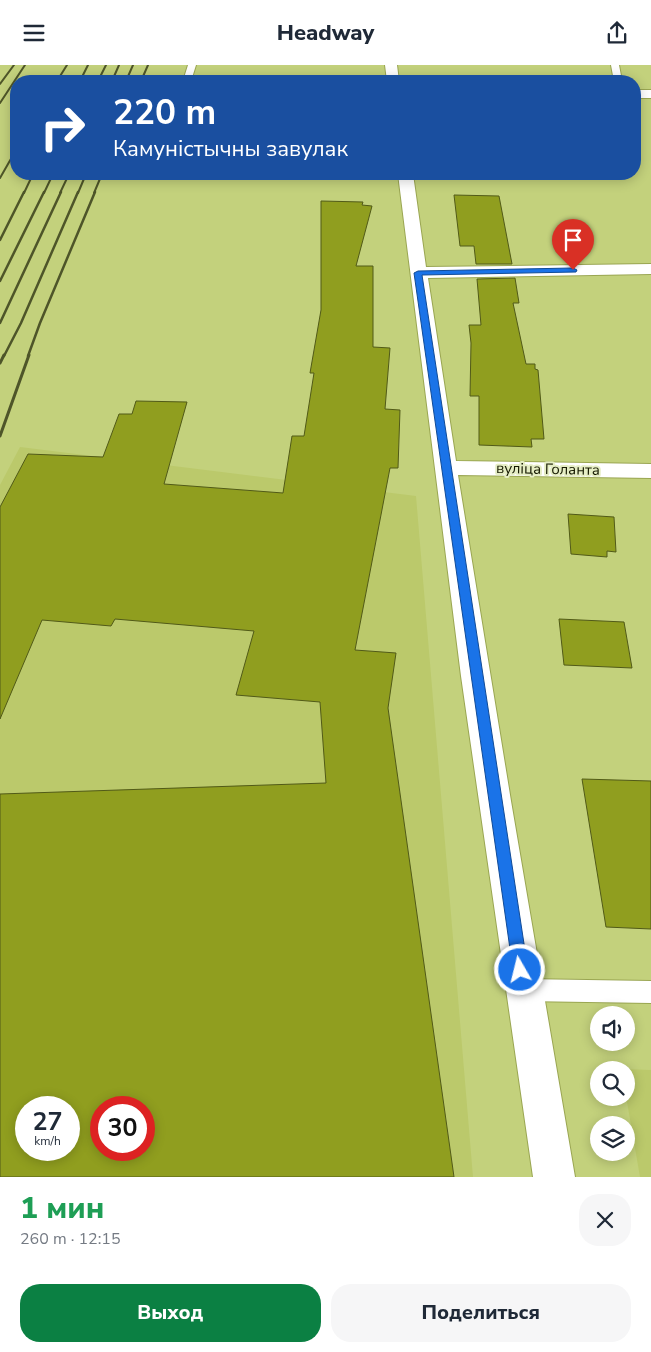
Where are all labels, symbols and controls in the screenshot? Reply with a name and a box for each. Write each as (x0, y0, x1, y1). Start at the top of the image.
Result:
text: Headway (277, 18, 374, 48)
icon: menu (20, 19, 48, 47)
icon: share (603, 19, 631, 47)
text: 220 m (113, 89, 216, 136)
icon: right (30, 95, 95, 160)
text: Камуністычны завулак (113, 134, 348, 164)
pin (552, 219, 594, 270)
icon: arrive (559, 226, 587, 254)
street label: вуліца Голанта (496, 458, 600, 480)
position arrow (493, 943, 545, 995)
map controls (590, 1006, 635, 1161)
button: sound (590, 1006, 635, 1051)
button: search (590, 1061, 635, 1106)
speed limit sign: 30 (90, 1096, 155, 1161)
text: 27 (32, 1105, 63, 1139)
button: layers (590, 1116, 635, 1161)
text: km/h (34, 1133, 61, 1149)
text: 1 мин (20, 1188, 104, 1229)
button: close (579, 1194, 631, 1246)
text: 260 m · 12:15 (20, 1228, 121, 1250)
button: Выход (20, 1284, 321, 1342)
button: Поделиться (331, 1284, 631, 1342)

